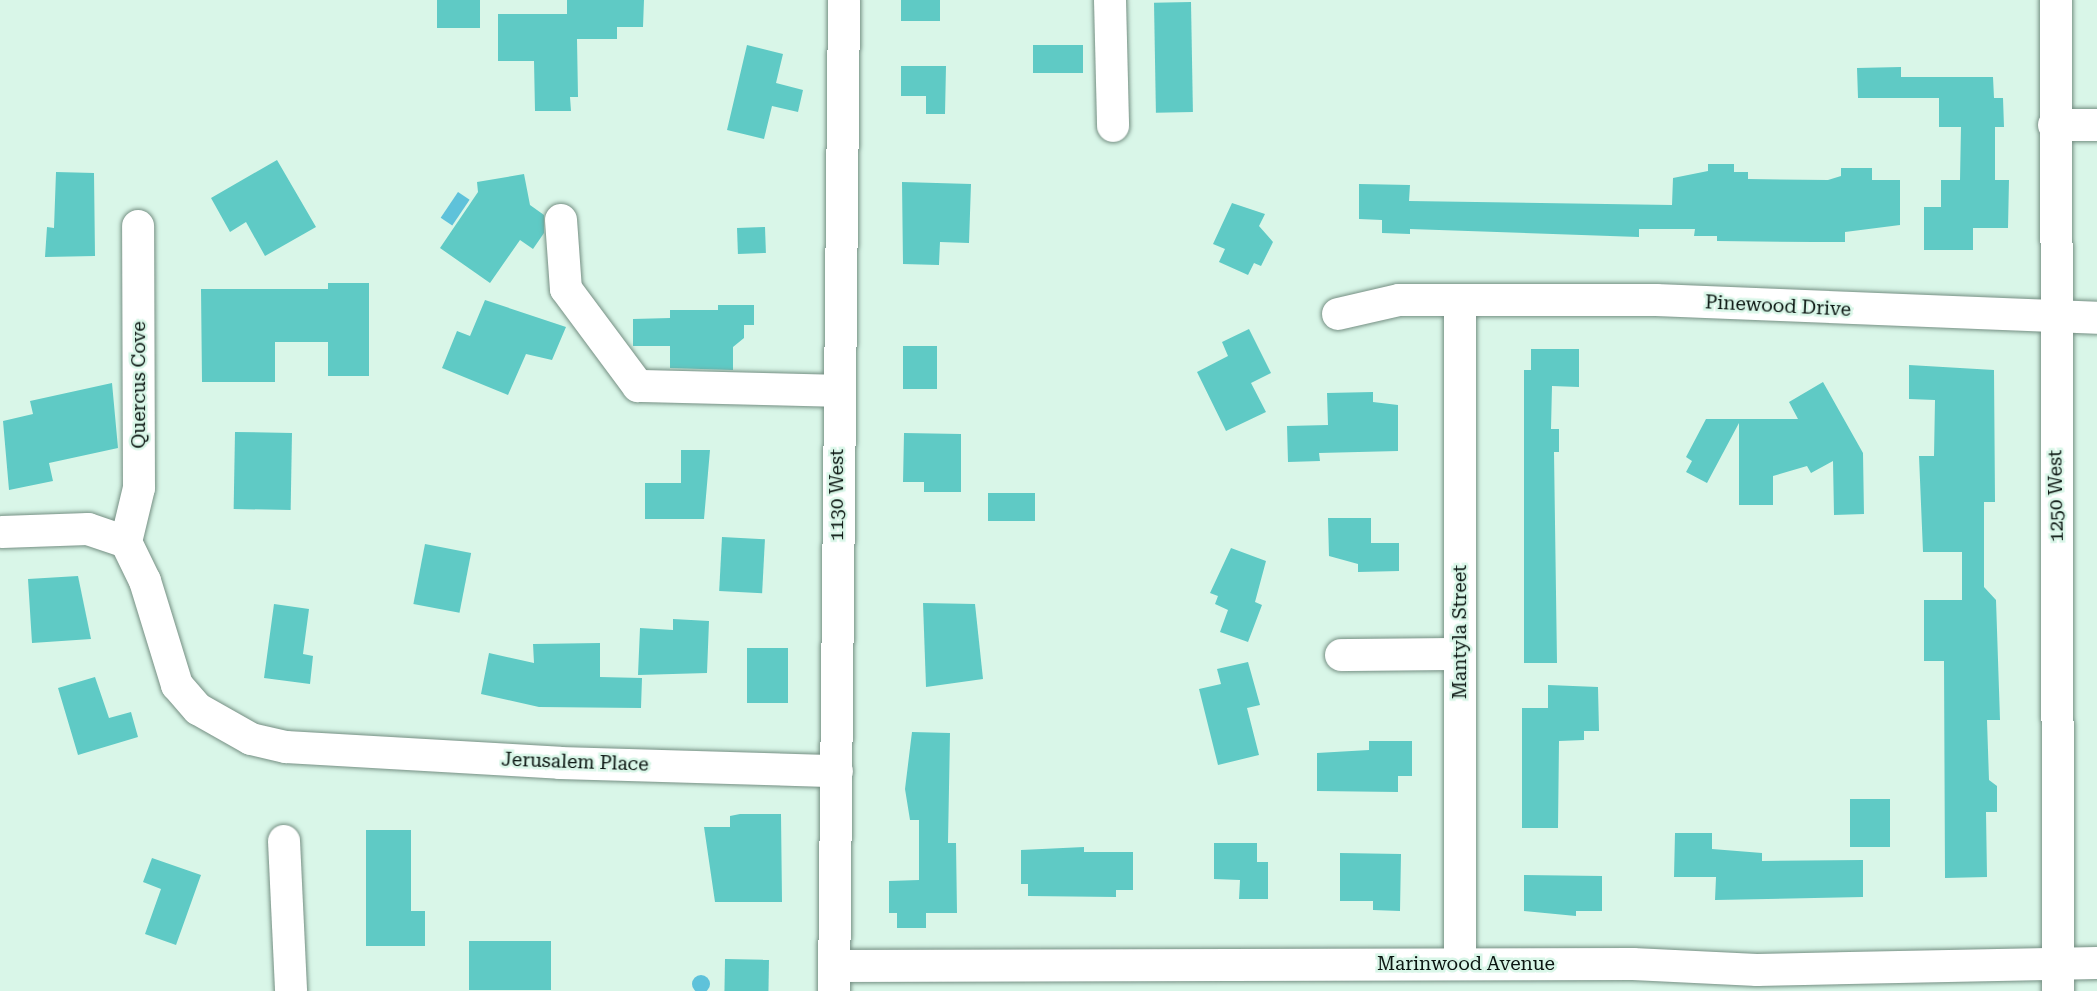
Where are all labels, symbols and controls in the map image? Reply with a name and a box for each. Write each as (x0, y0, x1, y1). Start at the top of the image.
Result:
street label: Pinewood Drive (1704, 291, 1852, 321)
street label: Quercus Cove (128, 321, 150, 449)
street label: 1130 West (826, 449, 848, 541)
street label: 1250 West (2044, 450, 2068, 542)
street label: Mantyla Street (1449, 565, 1471, 699)
street label: Jerusalem Place (501, 748, 649, 776)
street label: Marinwood Avenue (1377, 953, 1555, 975)

